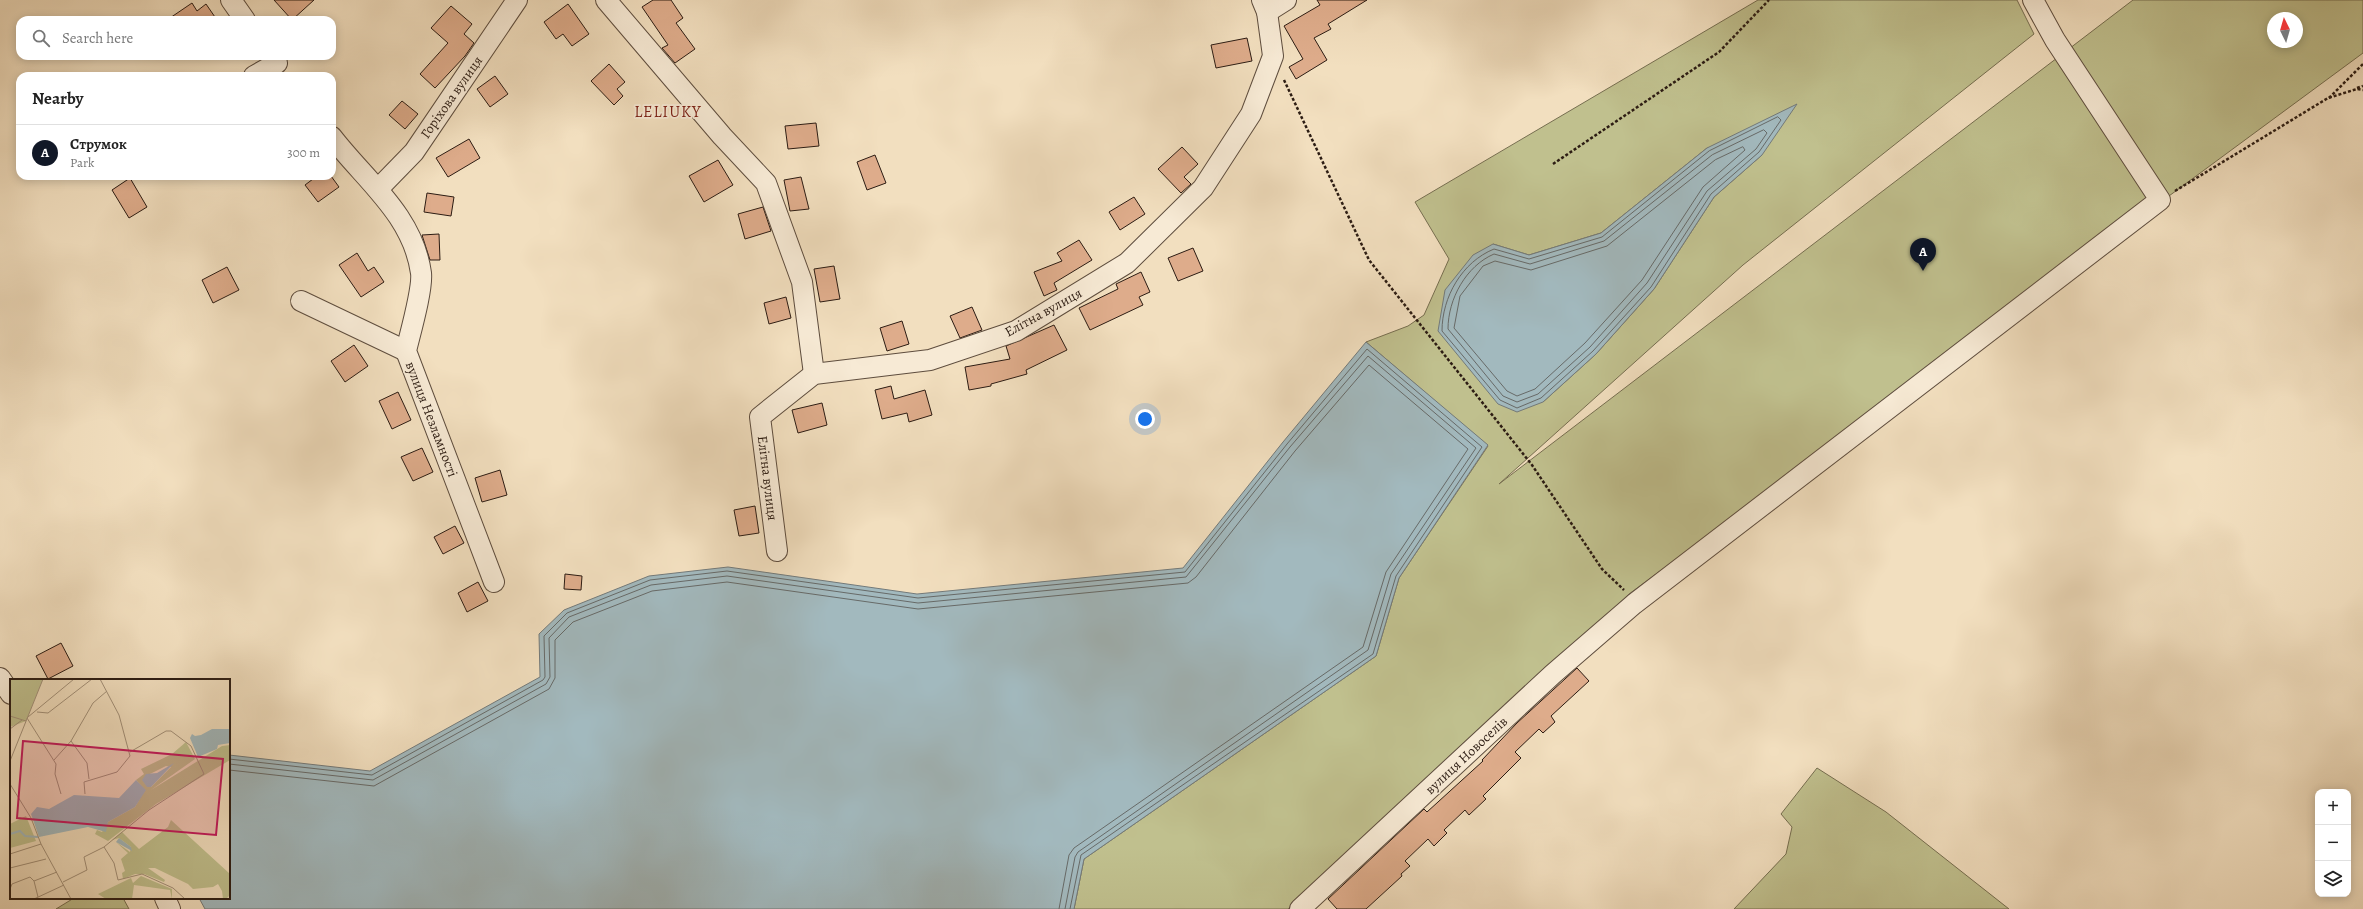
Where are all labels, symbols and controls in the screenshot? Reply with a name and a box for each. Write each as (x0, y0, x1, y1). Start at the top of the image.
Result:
north arrow (2267, 12, 2303, 48)
search box (16, 16, 336, 60)
icon: search (30, 27, 52, 49)
text: Search here (62, 28, 133, 48)
street label: Горіхова вулиця (416, 52, 487, 142)
text: Nearby (32, 87, 83, 110)
district label: LELIUKY (634, 101, 702, 123)
text: Струмок (70, 134, 127, 154)
text: A (41, 144, 49, 161)
text: 300 m (287, 144, 320, 161)
text: Park (70, 154, 94, 171)
pin: A (1910, 238, 1936, 271)
street label: Елітна вулиця (1001, 283, 1085, 341)
street label: вулиця Незламності (401, 359, 462, 480)
your location (1135, 409, 1155, 429)
street label: Елітна вулиця (753, 434, 782, 522)
inset map (10, 679, 230, 899)
street label: вулиця Новоселів (1421, 712, 1512, 799)
map controls (2315, 789, 2351, 897)
button: + (2315, 789, 2351, 825)
button: − (2315, 825, 2351, 861)
button: layers (2315, 861, 2351, 897)

